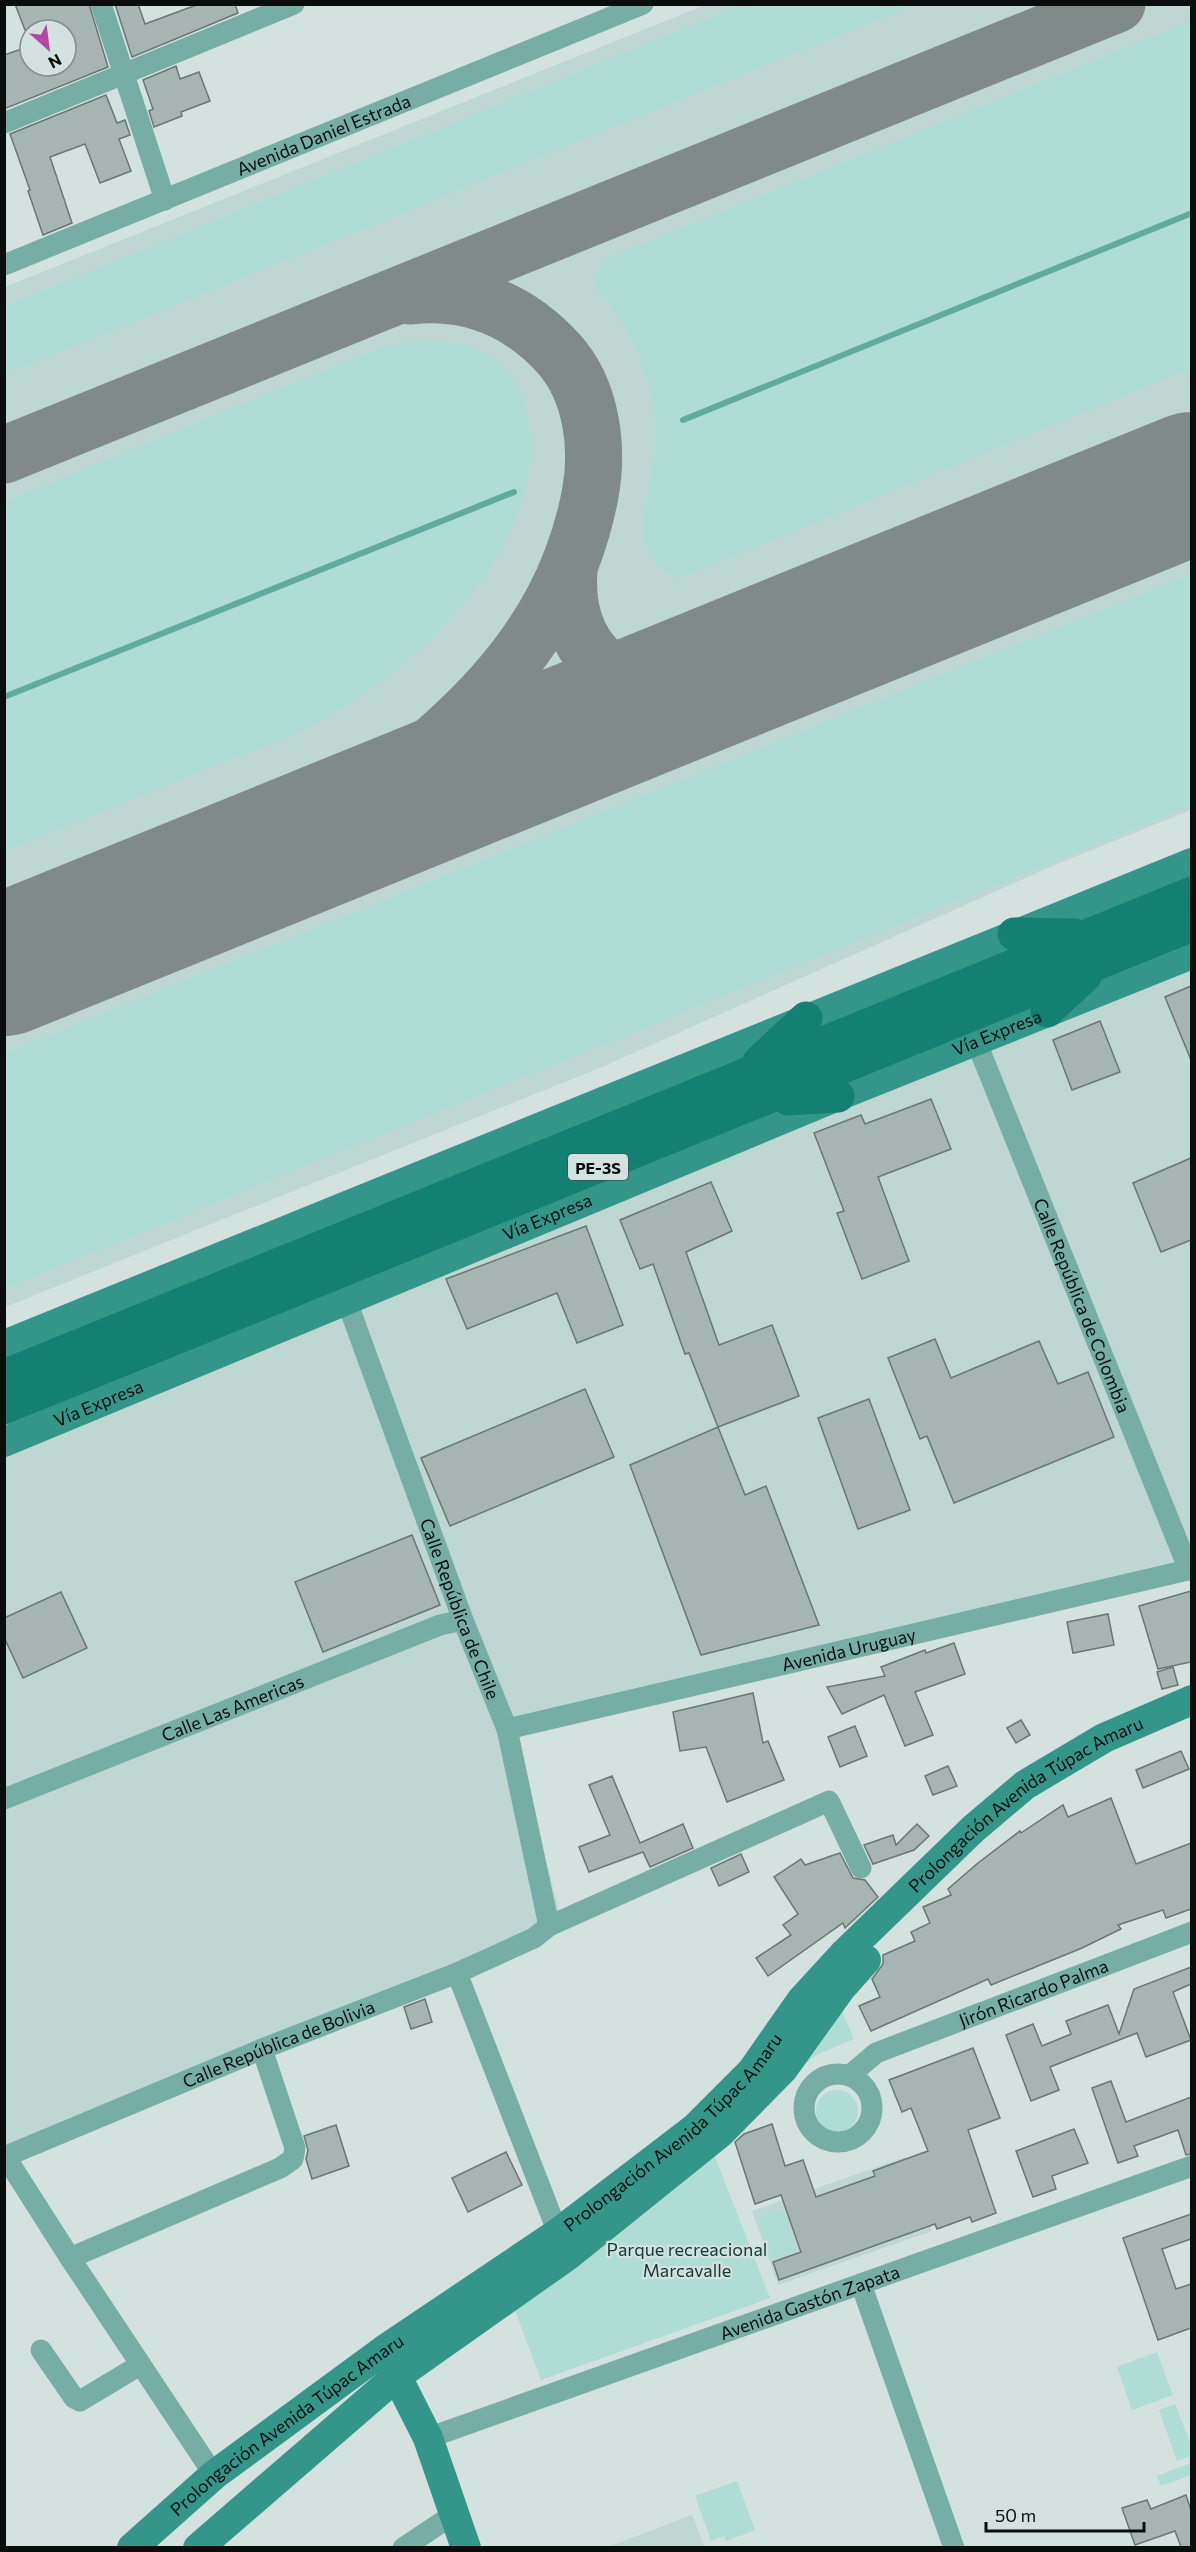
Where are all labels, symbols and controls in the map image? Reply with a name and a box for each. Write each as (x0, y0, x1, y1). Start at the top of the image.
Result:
north arrow (18, 18, 78, 78)
text: N (46, 50, 65, 73)
street label: Avenida Daniel Estrada (233, 89, 414, 180)
street label: Vía Expresa (949, 1004, 1045, 1060)
road number: PE-3S (568, 1154, 628, 1180)
street label: Vía Expresa (499, 1188, 595, 1245)
street label: Calle República de Colombia (1029, 1195, 1136, 1416)
street label: Vía Expresa (50, 1375, 146, 1431)
street label: Calle República de Chile (416, 1515, 505, 1702)
street label: Avenida Uruguay (779, 1623, 918, 1675)
street label: Calle Las Americas (158, 1670, 307, 1746)
street label: Prolongación Avenida Túpac Amaru (903, 1712, 1146, 1897)
street label: Jirón Ricardo Palma (956, 1954, 1111, 2031)
street label: Calle República de Bolivia (179, 1995, 378, 2092)
street label: Prolongación Avenida Túpac Amaru (559, 2029, 786, 2236)
park label: Parque recreacional Marcavalle (607, 2238, 767, 2281)
street label: Avenida Gastón Zapata (717, 2260, 902, 2344)
street label: Prolongación Avenida Túpac Amaru (165, 2329, 408, 2520)
scale bar (986, 2495, 1144, 2533)
text: 50 m (995, 2504, 1036, 2526)

